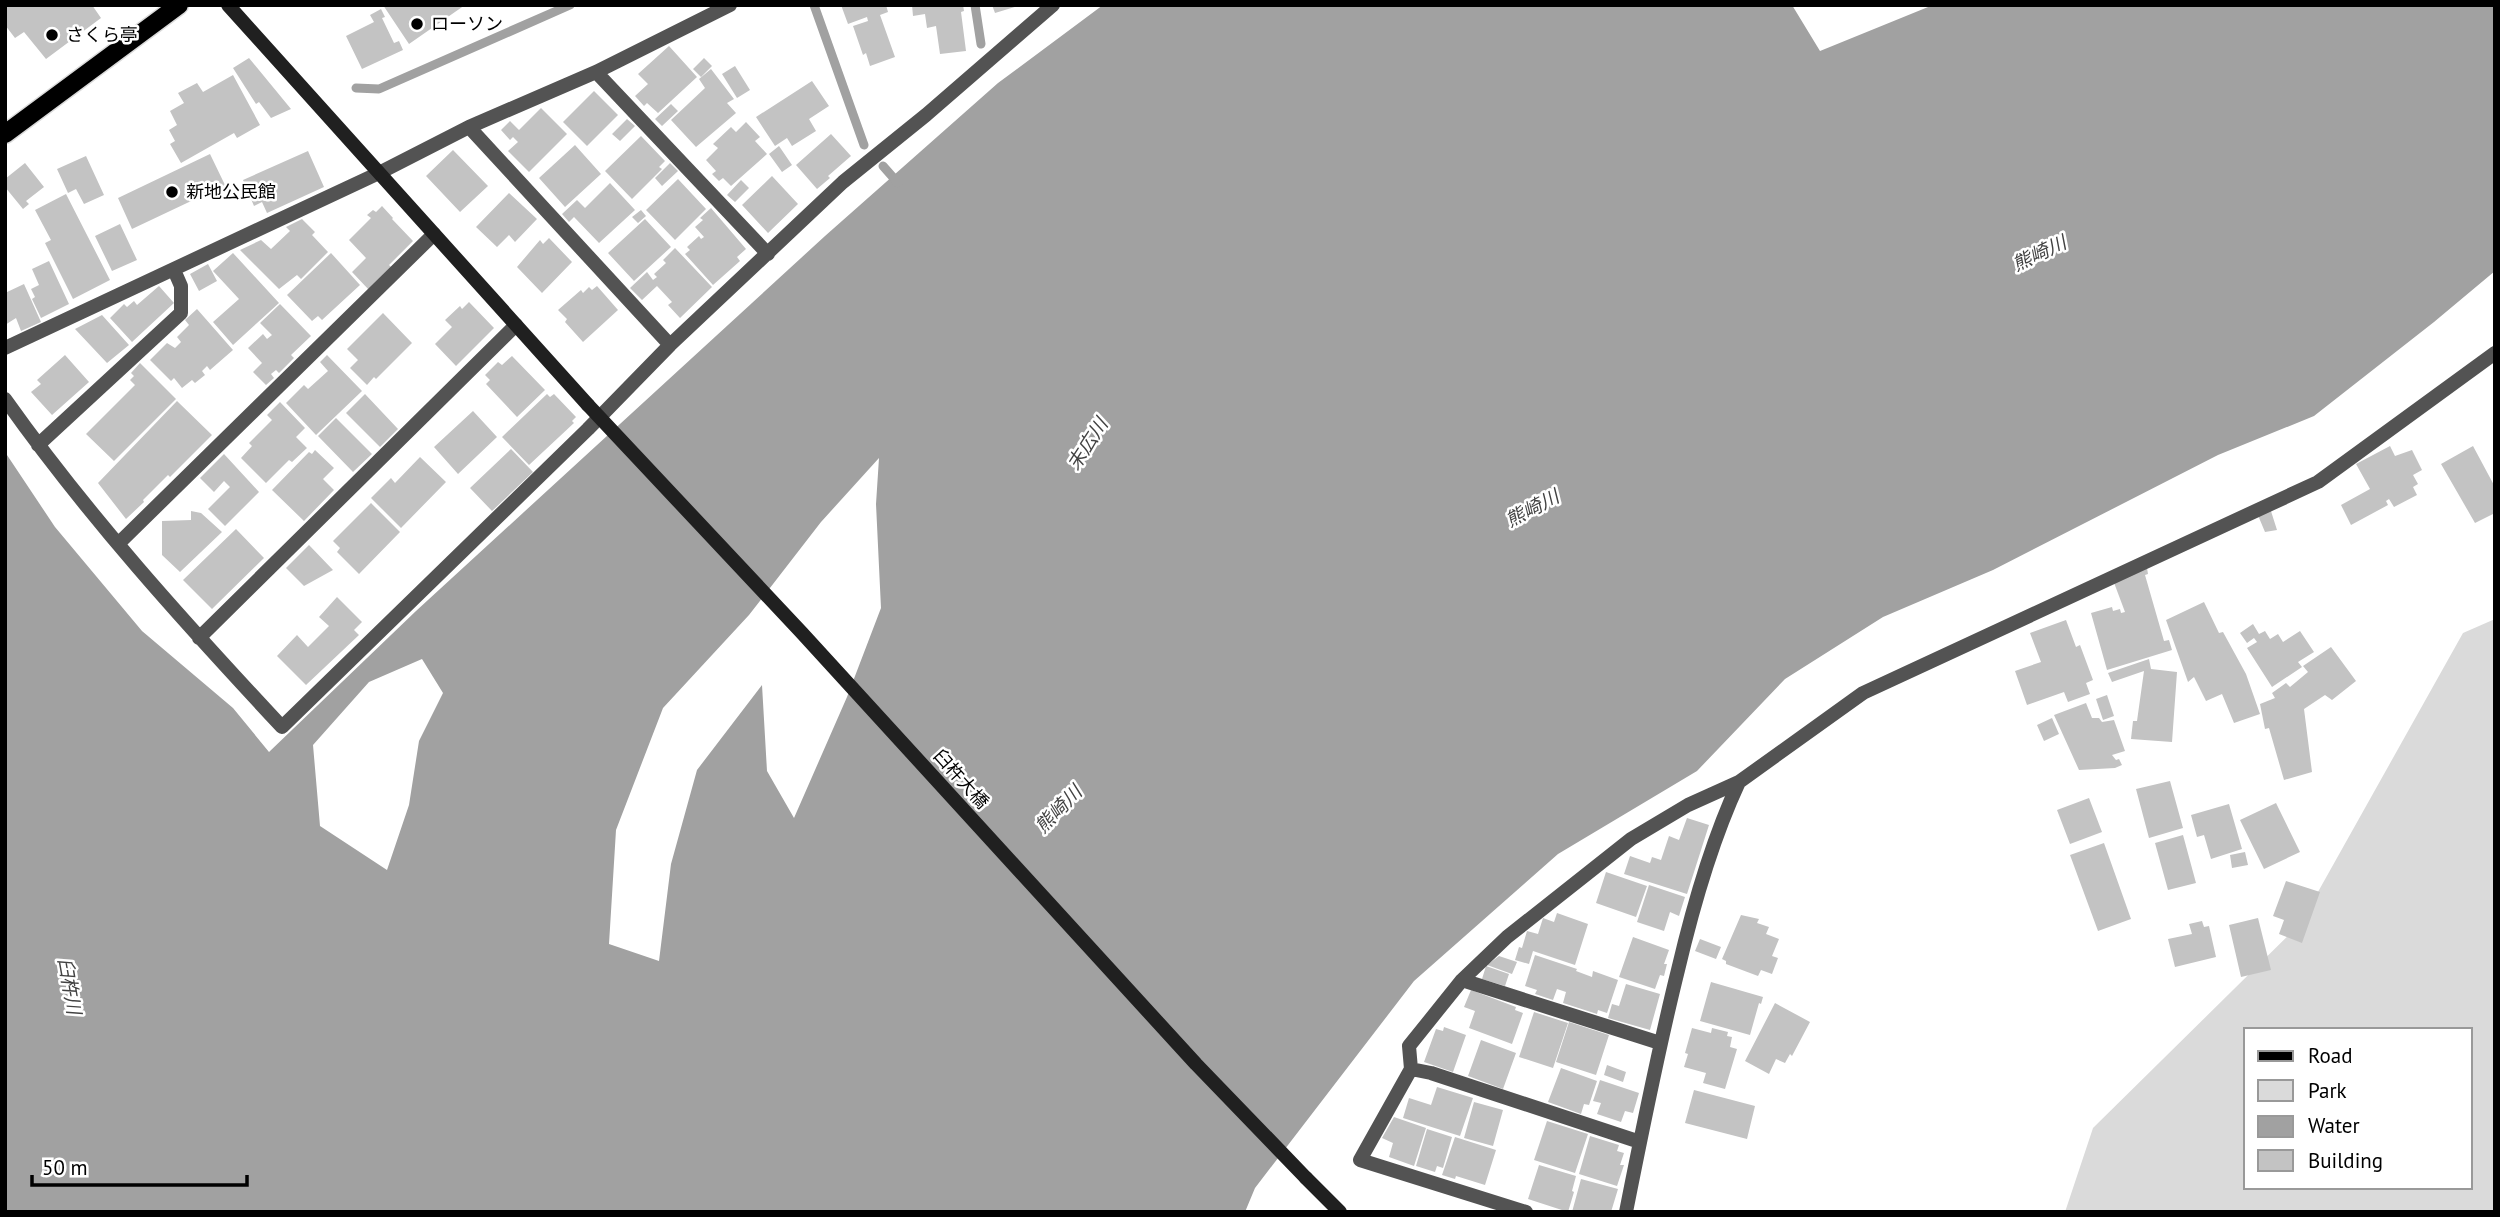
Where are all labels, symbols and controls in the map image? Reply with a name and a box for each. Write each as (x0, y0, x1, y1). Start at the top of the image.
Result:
place label: ローソン (431, 12, 503, 35)
marker: ローソン (409, 16, 425, 32)
place label: さくら亭 (66, 23, 138, 46)
marker: さくら亭 (44, 27, 60, 43)
place label: 新地公民館 (186, 180, 276, 203)
marker: 新地公民館 (164, 184, 180, 200)
water label: 熊崎川 (2008, 229, 2072, 276)
water label: 末広川 (1061, 412, 1114, 474)
water label: 熊崎川 (1501, 483, 1565, 532)
street label: 臼杵大橋 (929, 744, 994, 813)
water label: 熊崎川 (1030, 779, 1088, 838)
water label: 臼杵川 (53, 956, 87, 1018)
legend (2244, 1028, 2472, 1189)
text: Road (2308, 1042, 2352, 1069)
text: Park (2308, 1077, 2347, 1104)
text: Water (2308, 1112, 2360, 1139)
scale bar (32, 1144, 247, 1188)
text: Building (2308, 1147, 2383, 1174)
text: 50 m (42, 1154, 88, 1181)

